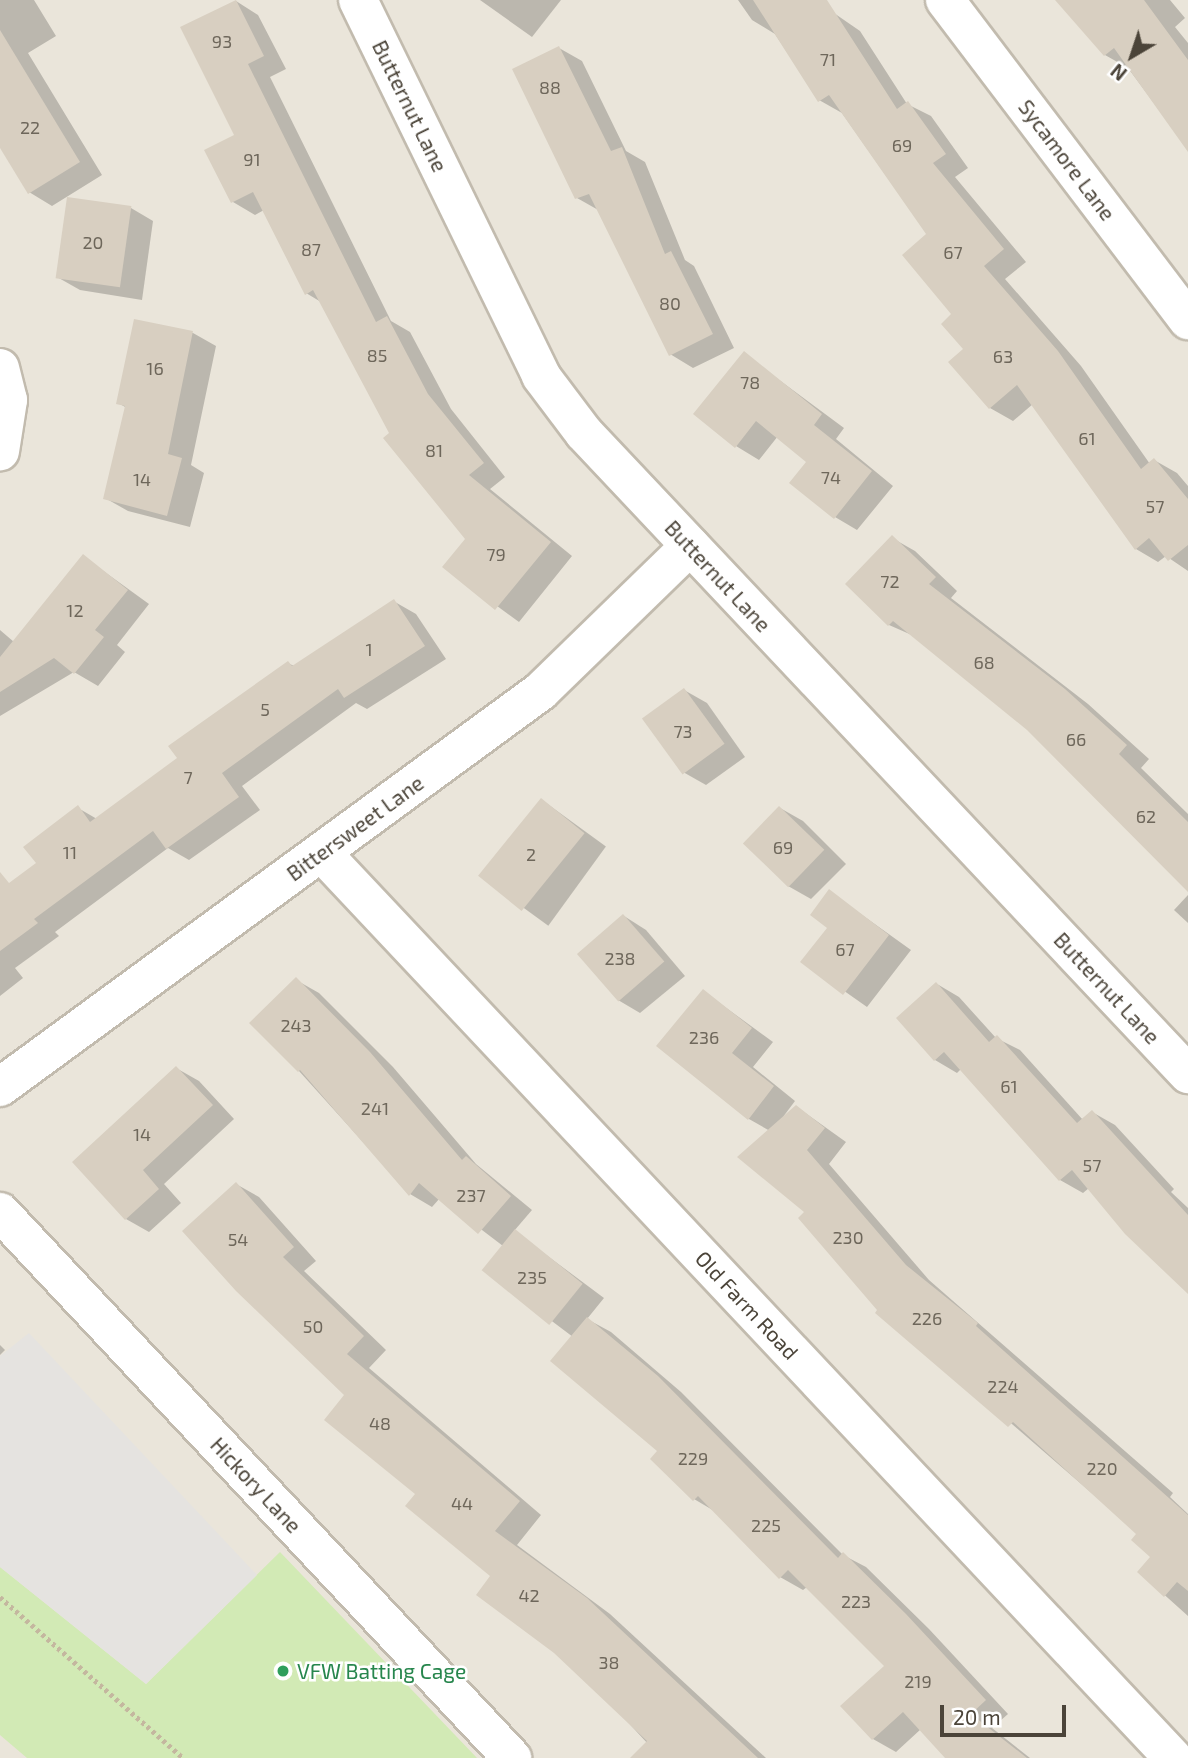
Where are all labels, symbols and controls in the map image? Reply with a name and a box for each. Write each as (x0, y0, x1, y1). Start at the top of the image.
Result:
north arrow (1097, 21, 1167, 91)
house number: 93 (212, 30, 232, 52)
street label: Butternut Lane (367, 36, 453, 176)
house number: 71 (820, 48, 836, 70)
text: N (1106, 59, 1131, 86)
house number: 88 (539, 76, 561, 98)
street label: Sycamore Lane (1013, 95, 1121, 225)
house number: 22 (20, 116, 40, 138)
house number: 69 (892, 134, 912, 156)
house number: 91 (243, 148, 261, 170)
house number: 20 (83, 231, 103, 253)
house number: 87 (301, 238, 321, 260)
house number: 67 (943, 241, 963, 263)
house number: 80 (659, 292, 681, 314)
house number: 85 (367, 344, 387, 366)
house number: 63 (993, 345, 1013, 367)
house number: 16 (146, 357, 164, 379)
house number: 78 (740, 371, 760, 393)
house number: 61 (1078, 427, 1096, 449)
house number: 81 (425, 439, 443, 461)
house number: 74 (821, 466, 841, 488)
house number: 14 (133, 468, 151, 490)
house number: 57 (1146, 495, 1164, 517)
street label: Butternut Lane (660, 515, 776, 637)
house number: 79 (486, 543, 506, 565)
house number: 72 (880, 570, 900, 592)
house number: 12 (66, 599, 84, 621)
house number: 1 (365, 638, 373, 660)
house number: 68 (973, 651, 995, 673)
house number: 5 (260, 698, 270, 720)
house number: 73 (673, 720, 693, 742)
house number: 66 (1066, 728, 1086, 750)
house number: 7 (183, 766, 193, 788)
street label: Bittersweet Lane (282, 770, 428, 886)
house number: 62 (1136, 805, 1156, 827)
house number: 69 (773, 836, 793, 858)
house number: 11 (63, 841, 77, 863)
house number: 2 (526, 843, 536, 865)
street label: Butternut Lane (1049, 927, 1165, 1049)
house number: 67 (835, 938, 855, 960)
house number: 238 (604, 947, 636, 969)
house number: 243 (280, 1014, 312, 1036)
house number: 236 (689, 1026, 719, 1048)
house number: 61 (1000, 1075, 1018, 1097)
house number: 241 (361, 1097, 389, 1119)
house number: 14 (133, 1123, 151, 1145)
house number: 57 (1083, 1154, 1101, 1176)
house number: 237 (456, 1184, 486, 1206)
house number: 230 (833, 1226, 863, 1248)
house number: 54 (228, 1228, 248, 1250)
street label: Old Farm Road (690, 1246, 804, 1364)
house number: 235 (517, 1266, 547, 1288)
house number: 226 (912, 1307, 942, 1329)
house number: 50 (303, 1315, 323, 1337)
house number: 224 (987, 1375, 1019, 1397)
house number: 48 (369, 1412, 391, 1434)
street label: Hickory Lane (205, 1432, 307, 1538)
house number: 229 (678, 1447, 708, 1469)
house number: 220 (1086, 1457, 1118, 1479)
house number: 44 (451, 1492, 473, 1514)
house number: 225 (751, 1514, 781, 1536)
house number: 42 (518, 1584, 540, 1606)
house number: 223 (841, 1590, 871, 1612)
house number: 38 (599, 1651, 619, 1673)
place label: VFW Batting Cage (297, 1658, 466, 1684)
marker: VFW Batting Cage (275, 1663, 291, 1679)
house number: 219 (904, 1670, 932, 1692)
scale bar (943, 1692, 1069, 1736)
text: 20 m (953, 1704, 1001, 1729)

